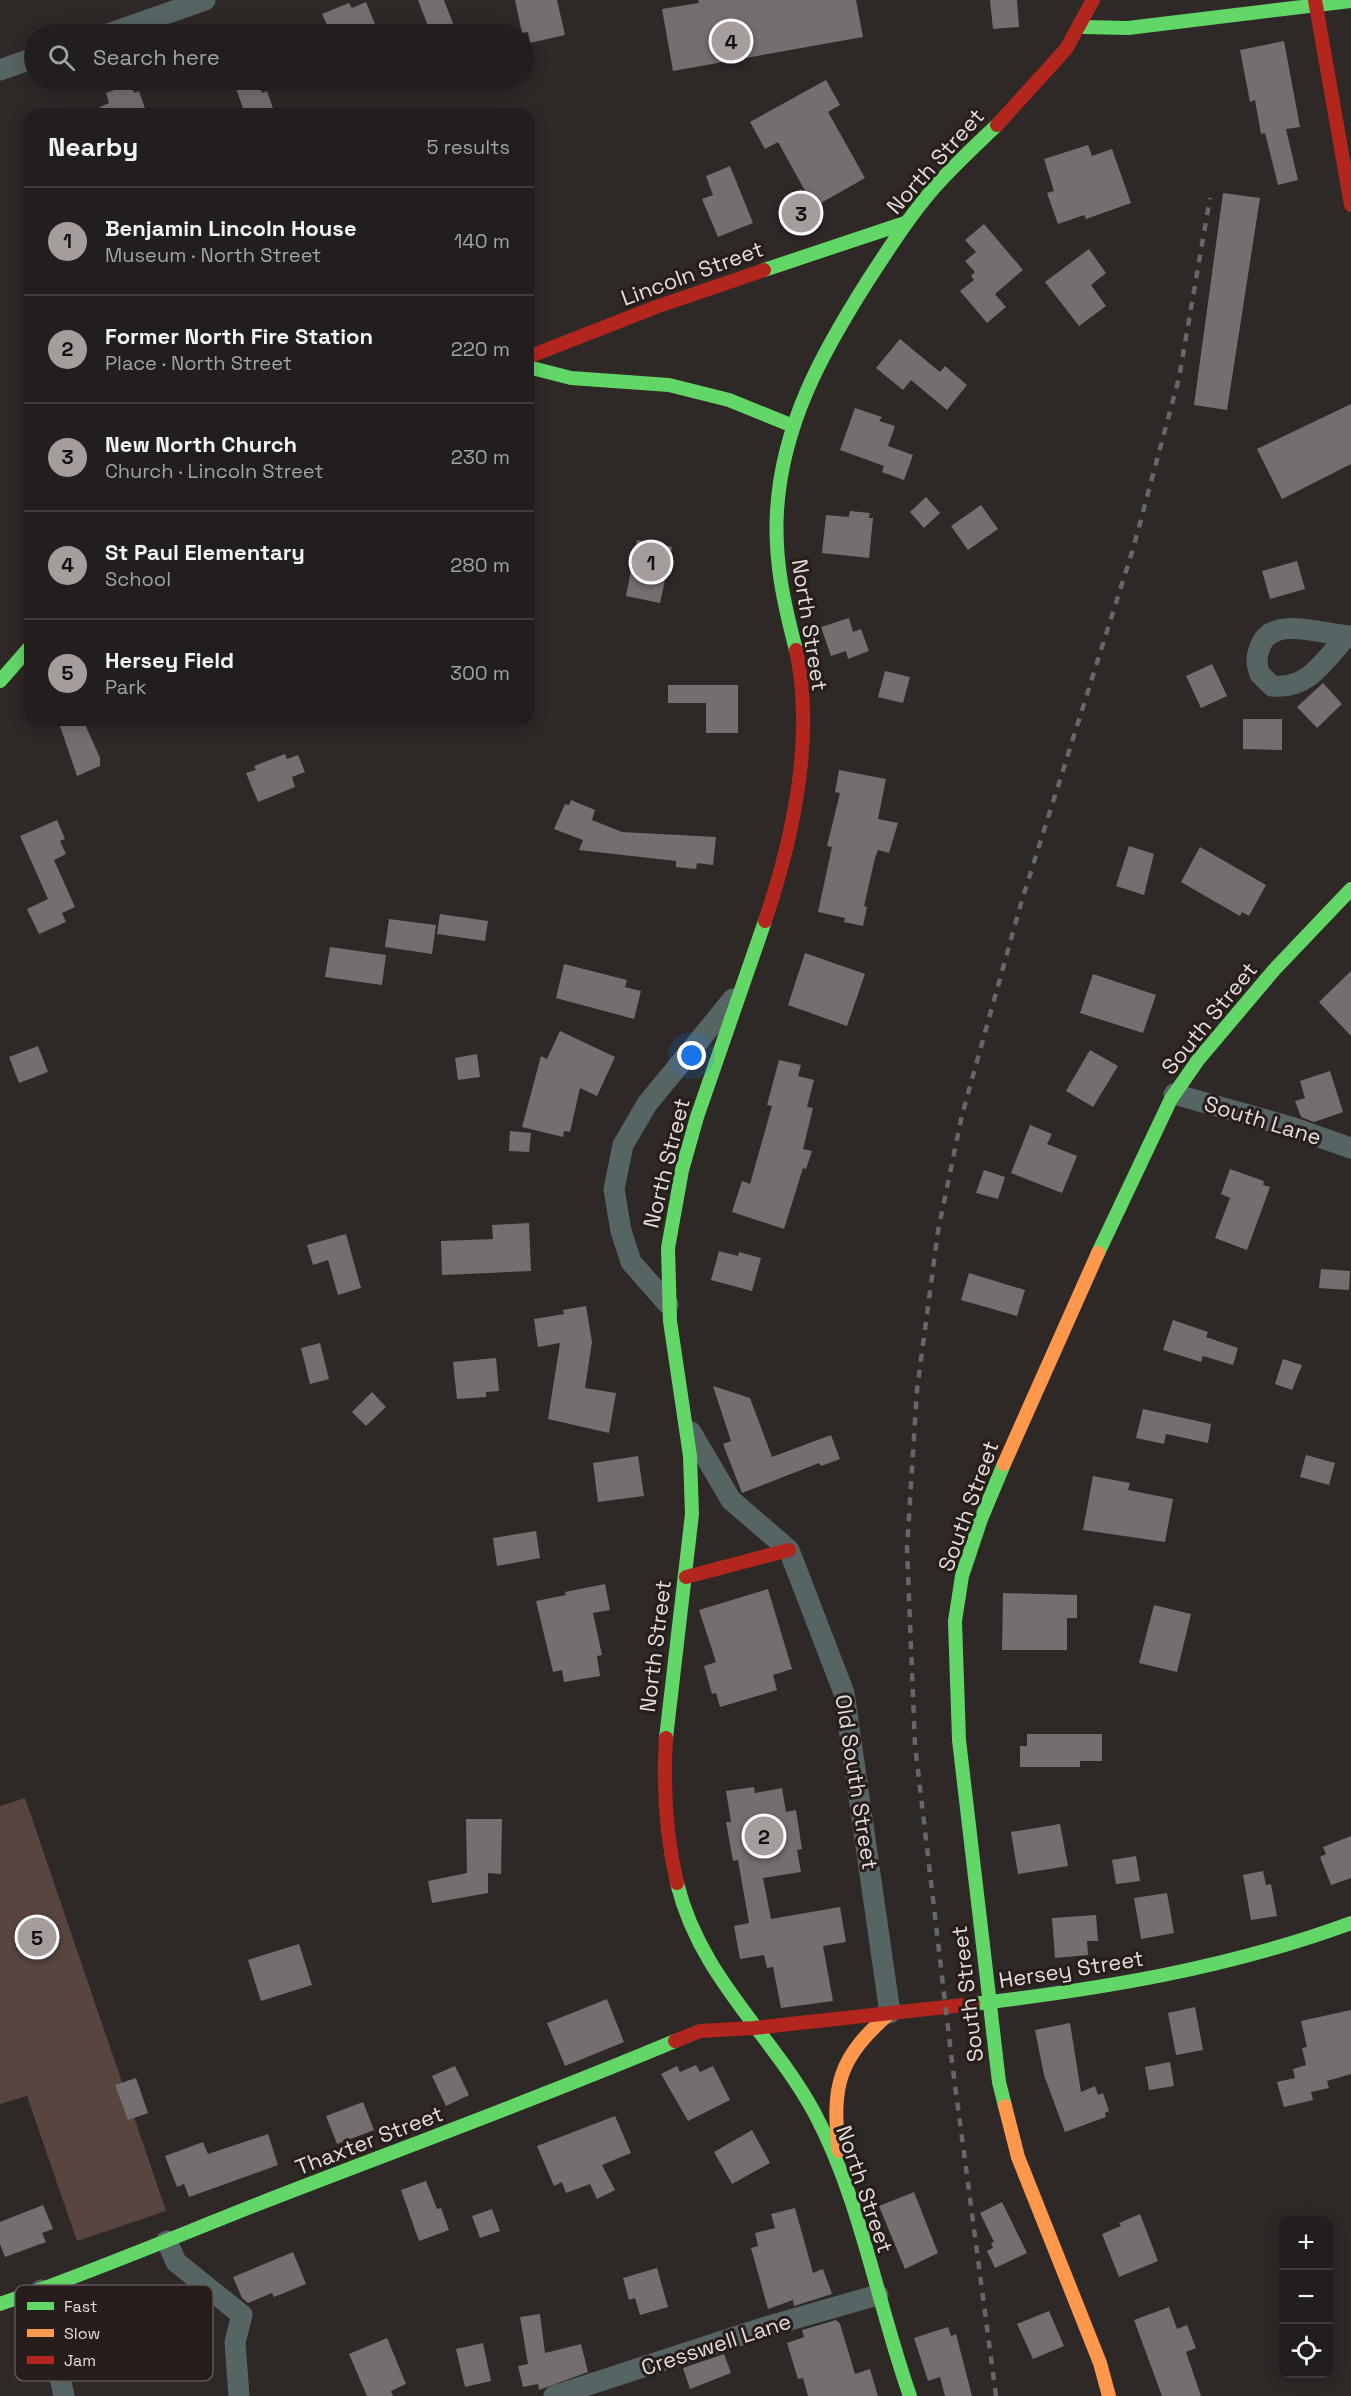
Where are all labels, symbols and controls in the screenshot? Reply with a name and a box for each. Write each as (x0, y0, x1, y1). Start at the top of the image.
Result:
pin: 4 (712, 18, 750, 63)
search box (24, 24, 534, 90)
icon: search (45, 41, 78, 74)
text: Search here (93, 43, 220, 71)
street label: North Street (880, 102, 990, 220)
text: Nearby (48, 130, 138, 164)
text: 5 results (426, 134, 510, 160)
pin: 3 (782, 190, 820, 236)
text: Benjamin Lincoln House (105, 214, 357, 242)
text: 1 (63, 228, 72, 254)
text: 140 m (454, 228, 510, 254)
street label: Lincoln Street (617, 234, 767, 312)
text: Museum · North Street (105, 242, 321, 268)
text: Former North Fire Station (105, 322, 373, 350)
text: 2 (62, 336, 73, 362)
text: 220 m (451, 336, 510, 362)
text: Place · North Street (105, 350, 292, 376)
text: New North Church (105, 430, 297, 458)
text: 3 (61, 444, 74, 470)
text: 230 m (451, 444, 510, 470)
text: Church · Lincoln Street (105, 458, 323, 484)
text: St Paul Elementary (105, 538, 305, 566)
pin: 1 (632, 540, 670, 584)
text: 4 (61, 552, 74, 578)
text: 280 m (450, 552, 510, 578)
street label: North Street (786, 557, 834, 693)
text: School (105, 566, 171, 592)
text: Hersey Field (105, 646, 234, 674)
text: 5 (62, 660, 74, 686)
text: 300 m (450, 660, 510, 686)
text: Park (105, 674, 147, 700)
street label: South Street (1155, 956, 1263, 1080)
your location (677, 1041, 706, 1070)
street label: South Lane (1201, 1089, 1325, 1151)
street label: North Street (636, 1095, 696, 1231)
street label: South Street (931, 1437, 1005, 1575)
street label: North Street (633, 1578, 677, 1714)
street label: Old South Street (829, 1692, 885, 1872)
pin: 2 (744, 1814, 783, 1858)
pin: 5 (18, 1914, 57, 1960)
street label: South Street (945, 1924, 989, 2064)
street label: Hersey Street (996, 1944, 1146, 1994)
street label: Thaxter Street (291, 2099, 447, 2181)
street label: North Street (830, 2122, 900, 2256)
map controls (1279, 2216, 1333, 2378)
button: + (1279, 2216, 1333, 2270)
button: − (1279, 2270, 1333, 2324)
legend (15, 2285, 213, 2381)
text: Fast (64, 2296, 97, 2317)
street label: Cresswell Lane (637, 2307, 795, 2381)
text: Slow (64, 2323, 100, 2344)
button: locate (1279, 2324, 1333, 2378)
text: Jam (64, 2350, 96, 2371)

